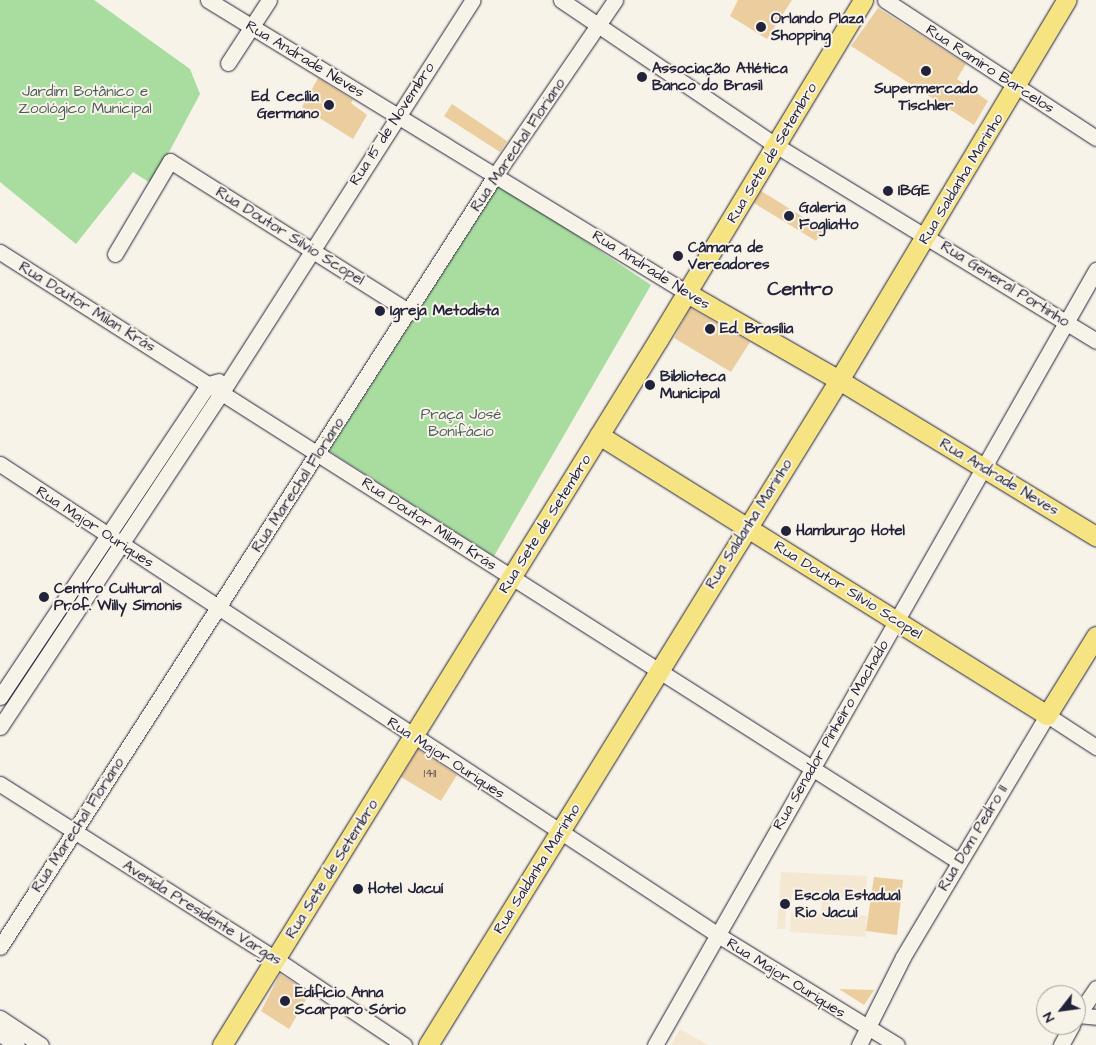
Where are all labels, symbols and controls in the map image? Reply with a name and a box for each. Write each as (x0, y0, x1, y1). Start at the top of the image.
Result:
place label: Orlando Plaza Shopping (771, 9, 864, 44)
street label: Rua Andrade Neves (242, 16, 368, 102)
marker: Orlando Plaza Shopping (755, 21, 767, 33)
street label: Rua Ramiro Barcelos (922, 21, 1058, 117)
street label: Rua 15 de Novembro (346, 59, 438, 189)
place label: Associação Atlética Banco do Brasil (652, 59, 788, 94)
marker: Supermercado Tischler (920, 65, 932, 77)
marker: Associação Atlética Banco do Brasil (636, 71, 648, 83)
street label: Rua Marechal Floriano (467, 75, 569, 215)
place label: Supermercado Tischler (874, 79, 978, 114)
street label: Rua Sete de Setembro (723, 80, 821, 226)
park label: Jardim Botânico e Zoológico Municipal (18, 82, 152, 117)
place label: Ed. Cecília Germano (252, 87, 319, 122)
marker: Ed. Cecília Germano (323, 99, 335, 111)
street label: Rua Saldanha Marinho (915, 110, 1007, 248)
place label: IBGE (898, 182, 930, 200)
street label: Rua Doutor Silvio Scopel (212, 183, 368, 289)
marker: IBGE (882, 185, 894, 197)
place label: Galeria Fogliatto (799, 198, 858, 233)
marker: Galeria Fogliatto (783, 210, 795, 222)
street label: Rua Andrade Neves (589, 226, 713, 314)
street label: Rua General Portinho (937, 237, 1073, 331)
place label: Câmara de Vereadores (688, 238, 770, 273)
marker: Câmara de Vereadores (672, 250, 684, 262)
street label: Rua Doutor Milan Krás (16, 258, 158, 356)
district label: Centro (767, 277, 833, 301)
place label: Igreja Metodista (390, 302, 499, 320)
marker: Igreja Metodista (374, 305, 386, 317)
place label: Ed. Brasília (720, 320, 793, 338)
marker: Ed. Brasília (704, 323, 716, 335)
place label: Biblioteca Municipal (660, 367, 726, 402)
marker: Biblioteca Municipal (644, 379, 656, 391)
park label: Praça José Bonifácio (421, 405, 501, 440)
street label: Rua Marechal Floriano (248, 414, 348, 556)
street label: Rua Andrade Neves (936, 434, 1062, 520)
street label: Rua Sete de Setembro (495, 451, 595, 597)
street label: Rua Saldanha Marinho (702, 456, 796, 592)
street label: Rua Doutor Milan Krás (358, 474, 500, 574)
street label: Rua Major Ouriques (33, 482, 157, 572)
place label: Hamburgo Hotel (796, 522, 905, 540)
marker: Hamburgo Hotel (780, 525, 792, 537)
street label: Rua Doutor Silvio Scopel (770, 537, 926, 643)
place label: Centro Cultural Prof. Willy Simonis (54, 579, 182, 614)
marker: Centro Cultural Prof. Willy Simonis (38, 591, 50, 603)
street label: Rua Senador Pinheiro Machado (769, 637, 893, 833)
street label: Rua Major Ouriques (384, 713, 508, 803)
street label: Rua Marechal Floriano (28, 754, 128, 896)
house number: 1411 (424, 767, 436, 781)
street label: Rua Dom Pedro II (934, 782, 1012, 894)
street label: Rua Sete de Setembro (282, 796, 382, 942)
street label: Rua Saldanha Marinho (490, 801, 584, 937)
street label: Avenida Presidente Vargas (119, 857, 285, 969)
place label: Hotel Jacuí (368, 880, 443, 898)
marker: Hotel Jacuí (352, 883, 364, 895)
place label: Escola Estadual Rio Jacuí (795, 886, 901, 921)
marker: Escola Estadual Rio Jacuí (779, 898, 791, 910)
street label: Rua Major Ouriques (723, 934, 849, 1022)
place label: Edifício Anna Scarparo Sório (295, 983, 406, 1018)
north arrow (1036, 985, 1086, 1035)
marker: Edifício Anna Scarparo Sório (279, 995, 291, 1007)
text: N (1038, 1008, 1060, 1026)

